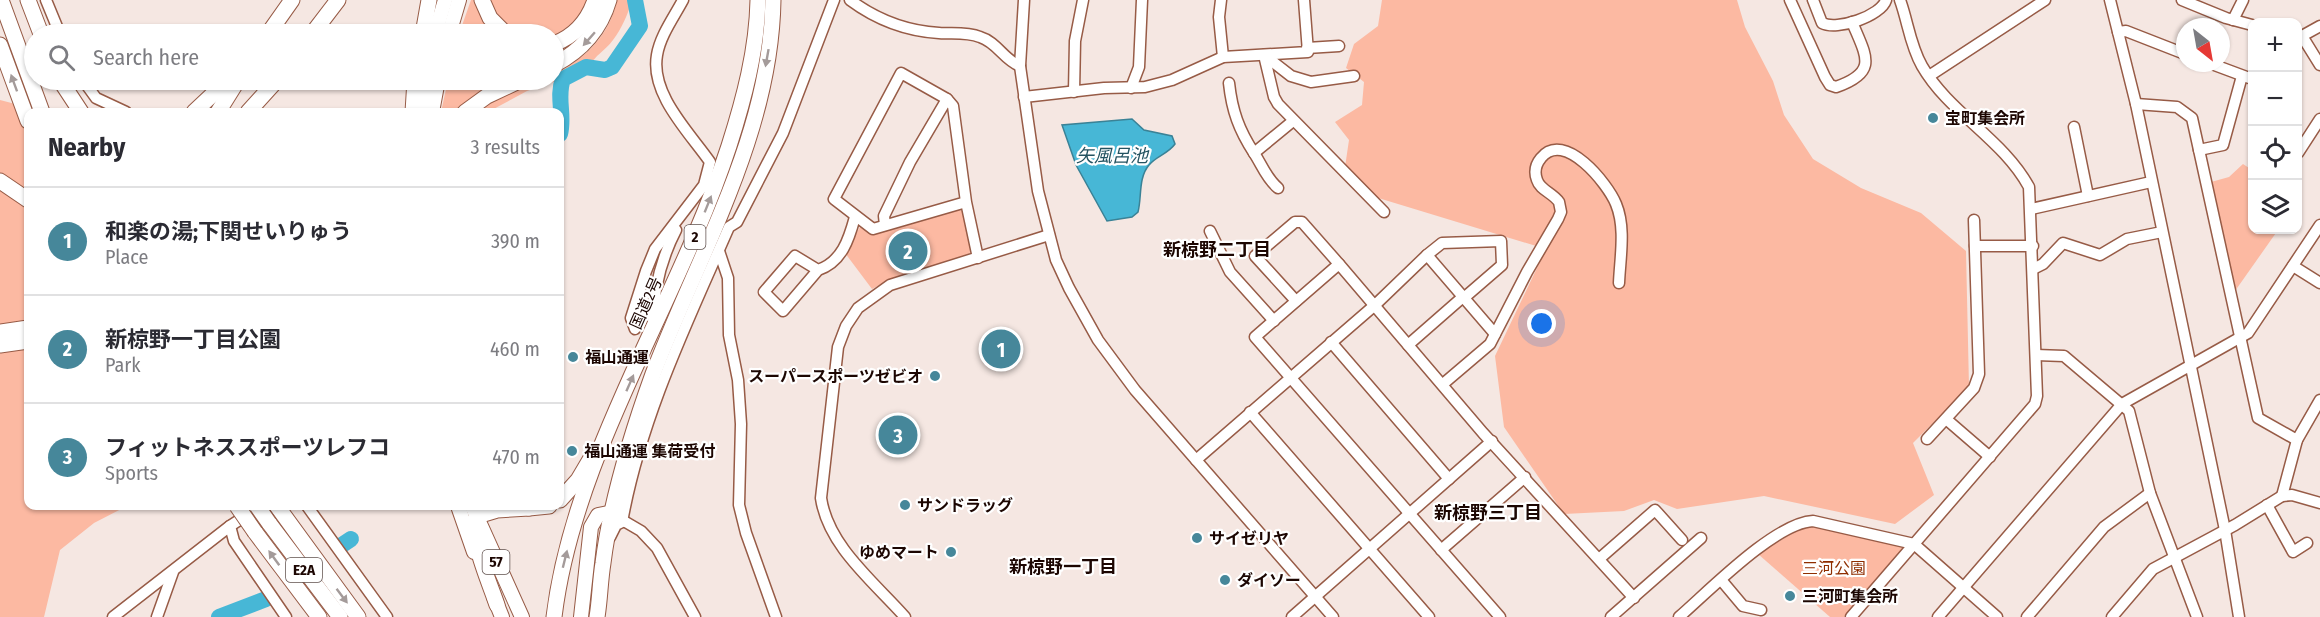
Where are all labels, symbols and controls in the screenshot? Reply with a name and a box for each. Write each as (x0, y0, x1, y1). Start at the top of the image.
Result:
north arrow (2176, 18, 2230, 72)
map controls (2248, 18, 2302, 234)
button: + (2248, 18, 2302, 72)
search box (24, 24, 564, 90)
one-way arrow (582, 31, 595, 47)
icon: search (45, 41, 78, 74)
text: Search here (93, 44, 199, 71)
one-way arrow (762, 49, 771, 68)
button: − (2248, 72, 2302, 126)
one-way arrow (8, 74, 18, 92)
place label: 宝町集会所 (1945, 109, 2025, 128)
marker: 宝町集会所 (1926, 111, 1940, 125)
button: locate (2248, 126, 2302, 180)
text: Nearby (48, 132, 125, 163)
text: 3 results (471, 135, 540, 159)
water label: 矢風呂池 (1076, 145, 1150, 167)
button: layers (2248, 180, 2302, 234)
one-way arrow (703, 195, 713, 213)
text: 和楽の湯;下関せいりゅう (105, 218, 352, 245)
road number: 2 (684, 225, 706, 249)
pin: 2 (888, 228, 928, 274)
text: 1 (63, 229, 72, 253)
text: 390 m (491, 229, 540, 253)
district label: 新椋野二丁目 (1163, 239, 1271, 261)
text: Place (105, 245, 148, 269)
street label: 国道2号 (626, 274, 666, 332)
your location (1527, 309, 1556, 338)
text: 新椋野一丁目公園 (105, 326, 281, 353)
pin: 1 (982, 326, 1020, 372)
text: 2 (63, 337, 72, 361)
text: 460 m (490, 337, 540, 361)
place label: 福山通運 (585, 348, 649, 367)
marker: 福山通運 (566, 350, 580, 364)
text: Park (105, 353, 141, 377)
place label: スーパースポーツゼビオ (748, 367, 923, 386)
marker: スーパースポーツゼビオ (928, 369, 942, 383)
one-way arrow (625, 374, 634, 391)
pin: 3 (878, 412, 918, 458)
text: フィットネススポーツレフコ (105, 434, 390, 461)
place label: 福山通運 集荷受付 (584, 442, 715, 461)
marker: 福山通運 集荷受付 (565, 444, 579, 458)
text: 3 (63, 445, 72, 469)
text: 470 m (492, 445, 540, 469)
text: Sports (105, 461, 158, 485)
place label: サンドラッグ (917, 496, 1013, 515)
marker: サンドラッグ (898, 498, 912, 512)
district label: 新椋野三丁目 (1434, 502, 1542, 524)
place label: サイゼリヤ (1209, 529, 1289, 548)
marker: サイゼリヤ (1190, 531, 1204, 545)
place label: ゆめマート (859, 543, 939, 562)
marker: ゆめマート (944, 545, 958, 559)
one-way arrow (561, 549, 571, 568)
road number: 57 (482, 550, 510, 574)
one-way arrow (268, 551, 280, 567)
district label: 新椋野一丁目 (1009, 556, 1117, 578)
road number: E2A (286, 558, 322, 582)
park label: 三河公園 (1802, 559, 1866, 578)
place label: ダイソー (1237, 571, 1301, 590)
marker: ダイソー (1218, 573, 1232, 587)
one-way arrow (336, 587, 348, 603)
place label: 三河町集会所 (1802, 587, 1898, 606)
marker: 三河町集会所 (1783, 589, 1797, 603)

